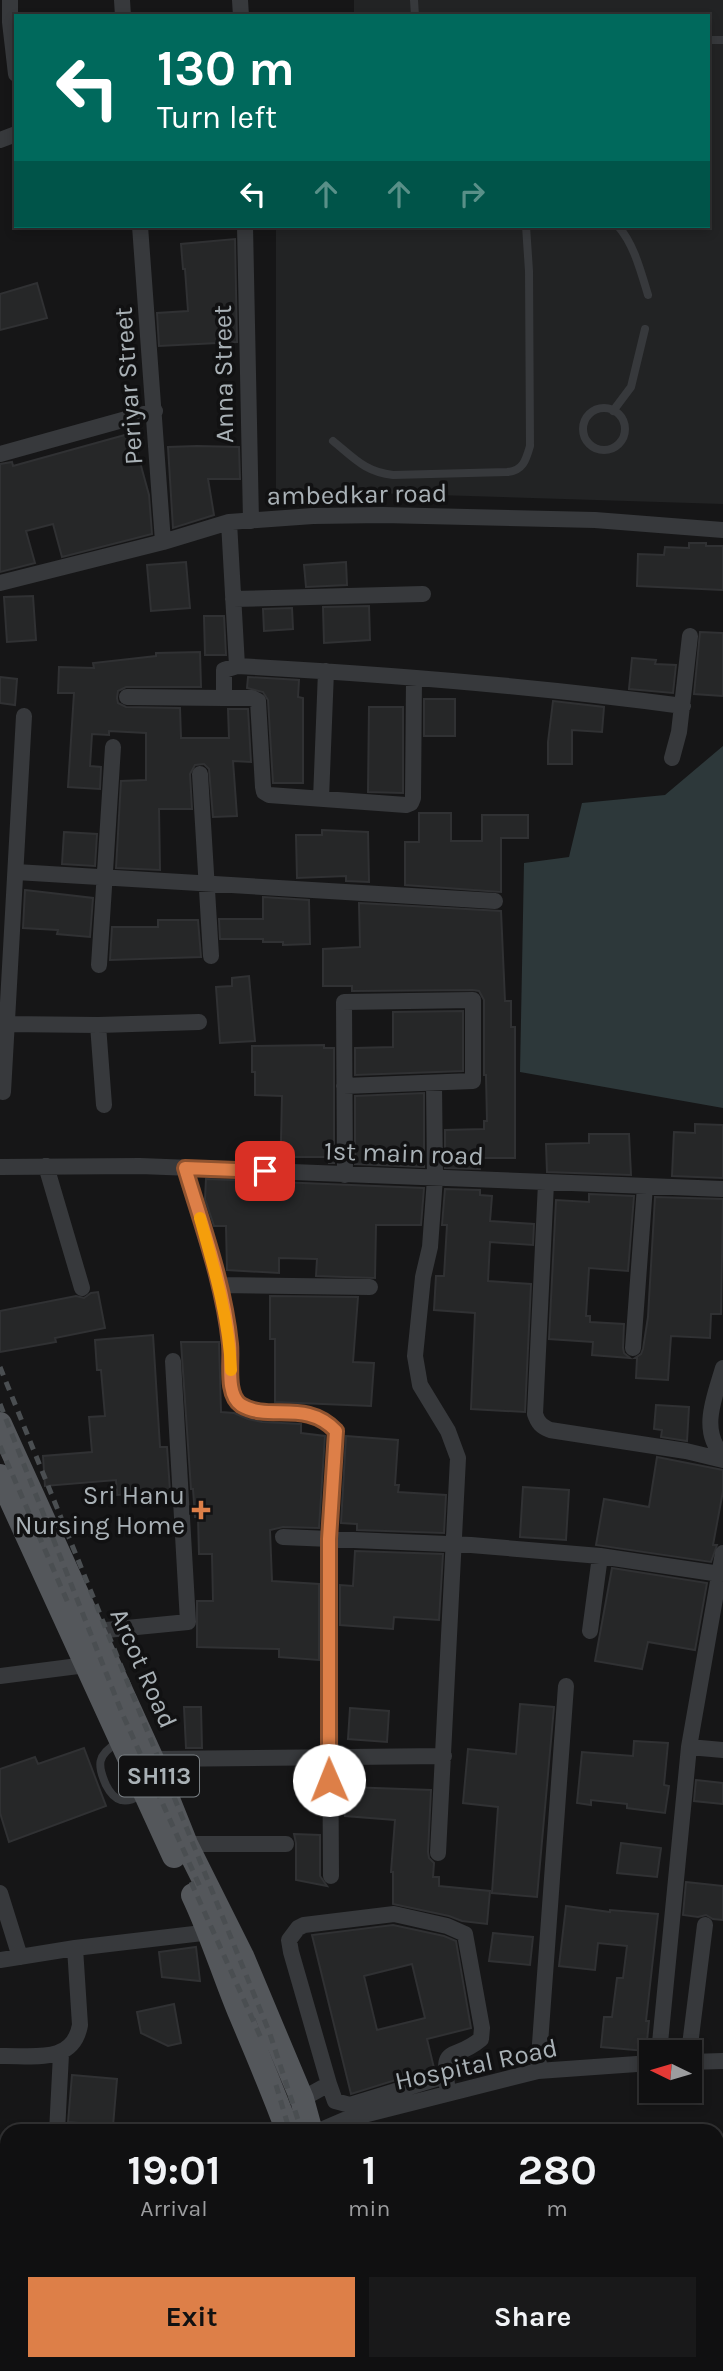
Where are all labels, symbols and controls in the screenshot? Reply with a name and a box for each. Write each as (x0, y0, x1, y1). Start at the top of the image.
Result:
text: 130 m (157, 40, 295, 97)
icon: left (42, 42, 133, 133)
text: Turn left (157, 99, 277, 136)
icon: left (234, 175, 272, 213)
icon: ahead (307, 175, 345, 213)
icon: ahead (380, 175, 418, 213)
icon: right (453, 175, 491, 213)
street label: Anna Street (207, 304, 240, 443)
street label: Periyar Street (108, 306, 149, 466)
street label: ambedkar road (266, 477, 448, 512)
street label: 1st main road (324, 1135, 484, 1172)
pin (235, 1141, 295, 1201)
icon: arrive (246, 1152, 284, 1190)
place label: Sri Hanu Nursing Home (15, 1480, 185, 1541)
marker: Sri Hanu Nursing Home (191, 1500, 211, 1520)
street label: Arcot Road (103, 1604, 184, 1733)
position arrow (292, 1743, 366, 1817)
road number: SH113 (119, 1756, 199, 1797)
street label: Hospital Road (392, 2032, 560, 2097)
north arrow (639, 2040, 702, 2104)
map controls (639, 2040, 702, 2103)
text: 19:01 (127, 2145, 221, 2195)
text: 1 (362, 2145, 377, 2195)
text: 280 (518, 2145, 597, 2195)
text: Arrival (140, 2195, 208, 2222)
text: min (348, 2195, 390, 2222)
text: m (546, 2195, 568, 2222)
button: Exit (28, 2277, 355, 2357)
button: Share (369, 2277, 696, 2357)

